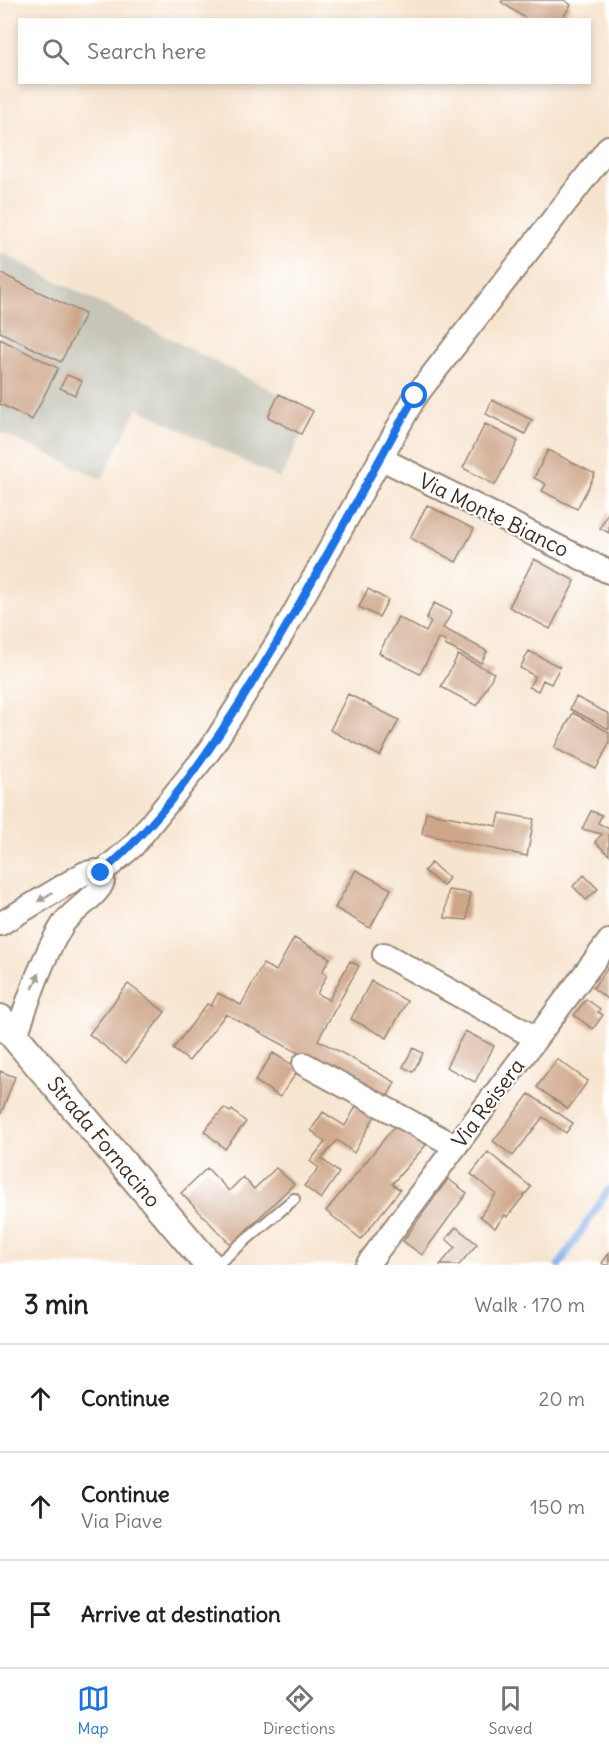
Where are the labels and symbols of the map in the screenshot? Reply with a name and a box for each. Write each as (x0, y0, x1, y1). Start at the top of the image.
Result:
route start (401, 382, 427, 408)
street label: Via Monte Bianco (415, 467, 573, 563)
route end (87, 859, 113, 885)
one-way arrow (37, 891, 53, 902)
one-way arrow (31, 971, 41, 989)
street label: Via Reisera (446, 1053, 530, 1153)
street label: Strada Fornacino (41, 1071, 167, 1213)

